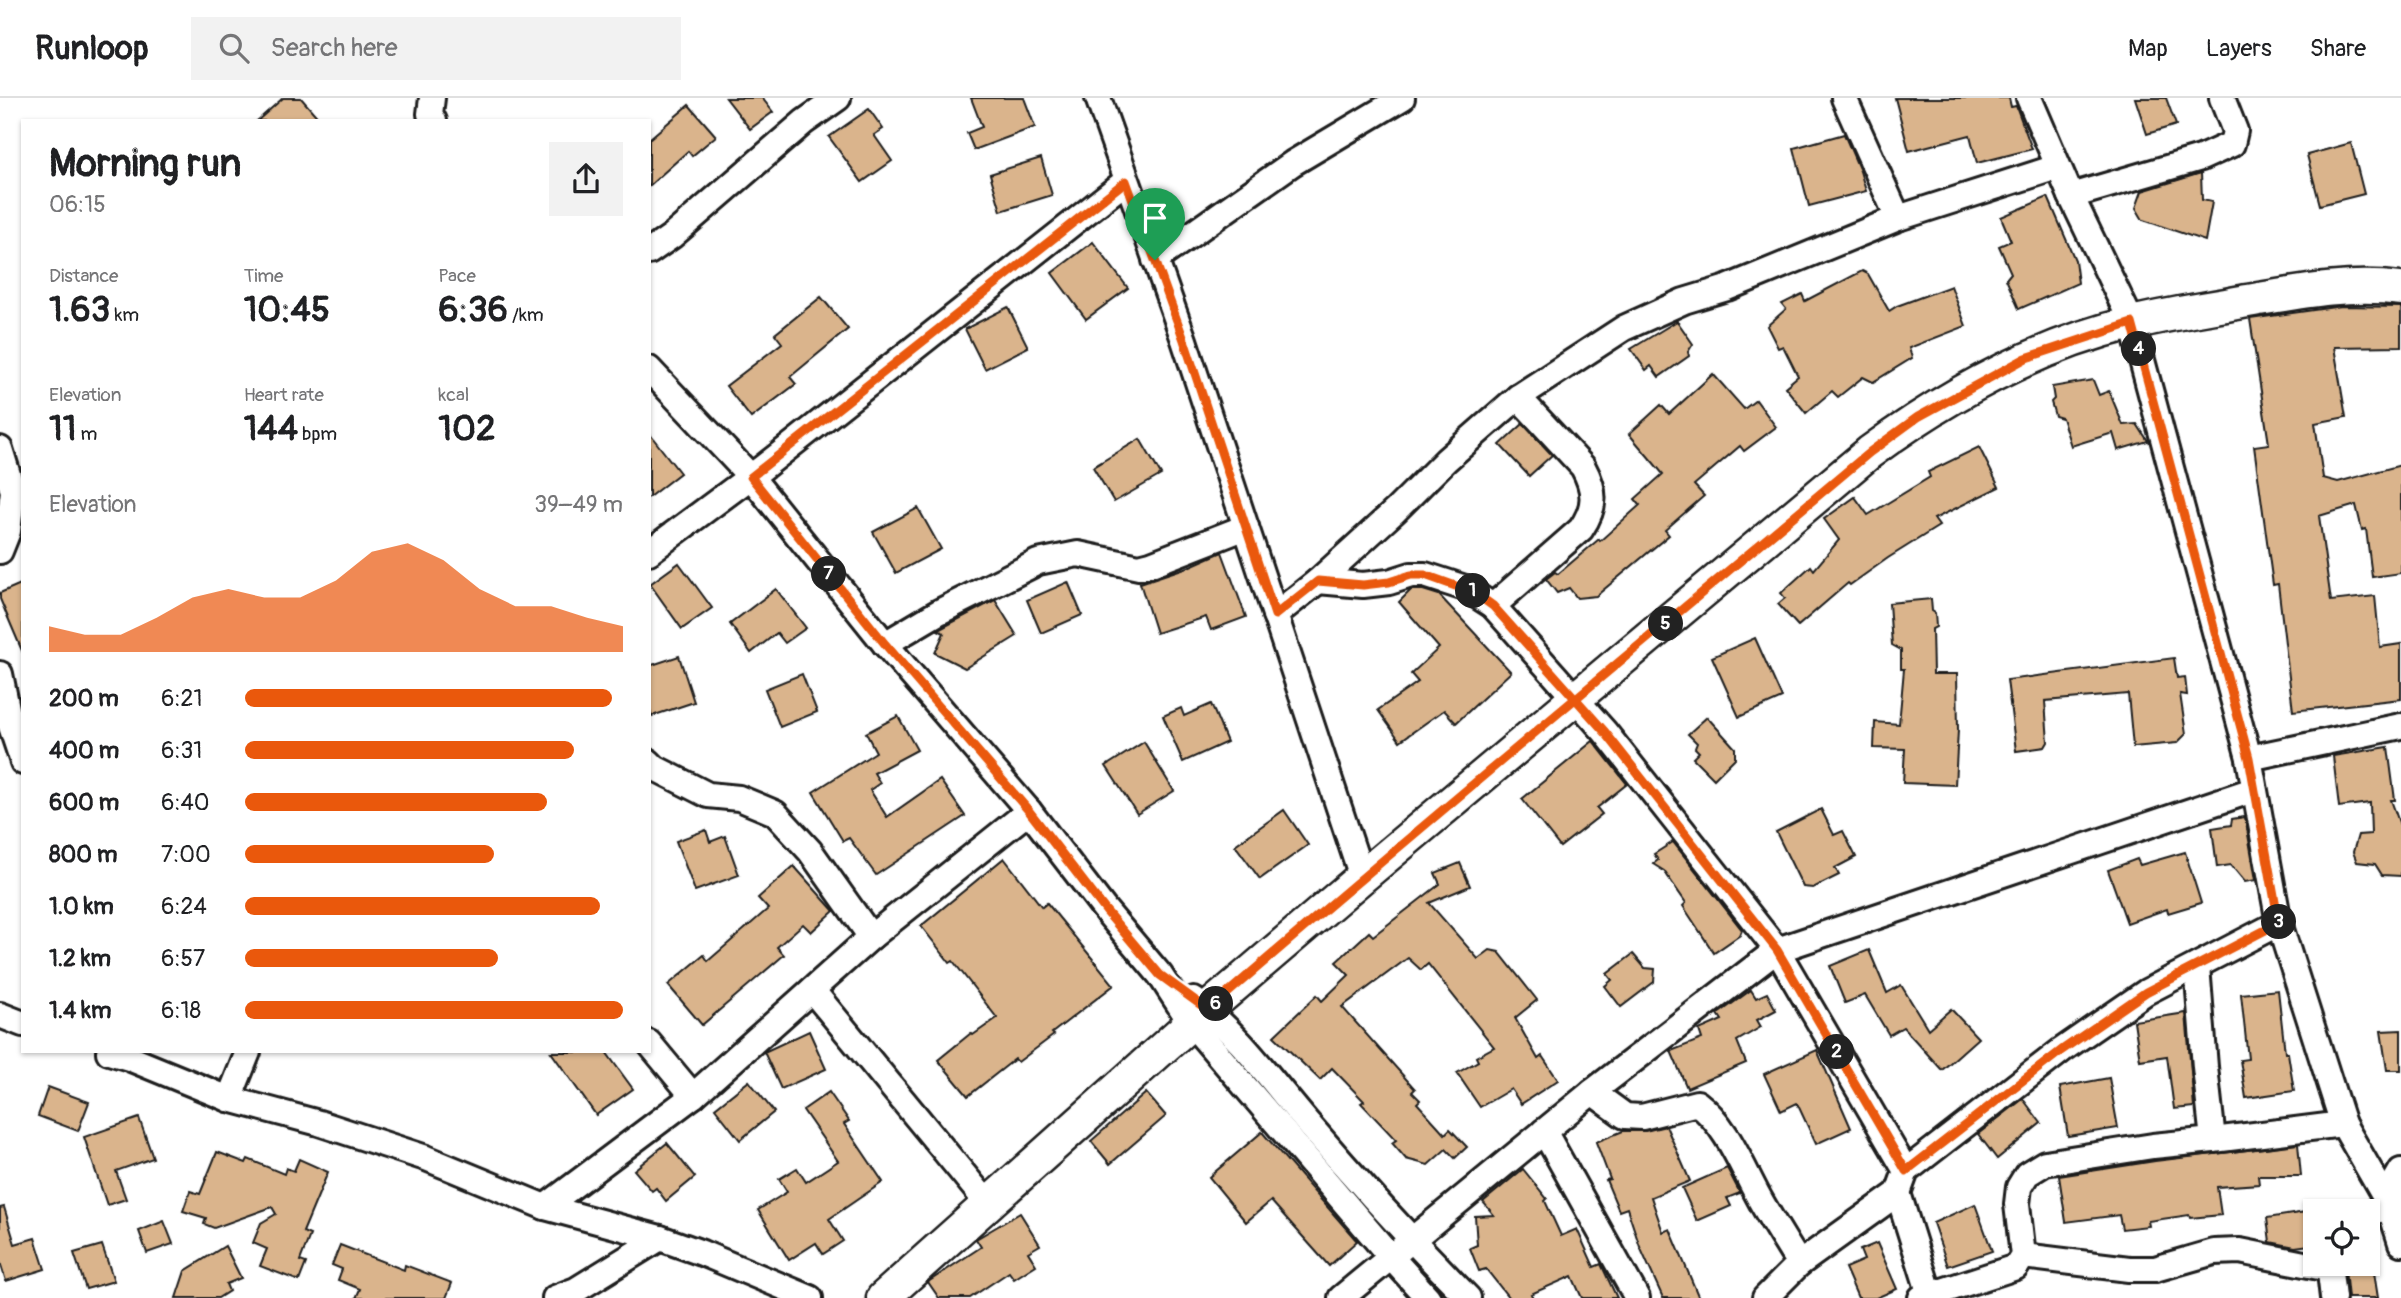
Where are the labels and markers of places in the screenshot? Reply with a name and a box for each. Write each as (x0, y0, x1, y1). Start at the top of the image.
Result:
pin (1125, 188, 1185, 260)
pin: 4 (2122, 331, 2156, 366)
pin: 7 (812, 556, 846, 592)
pin: 1 (1456, 574, 1490, 608)
pin: 5 (1648, 606, 1684, 642)
pin: 3 (2262, 904, 2296, 940)
pin: 6 (1198, 986, 1234, 1021)
pin: 2 (1820, 1034, 1854, 1070)

